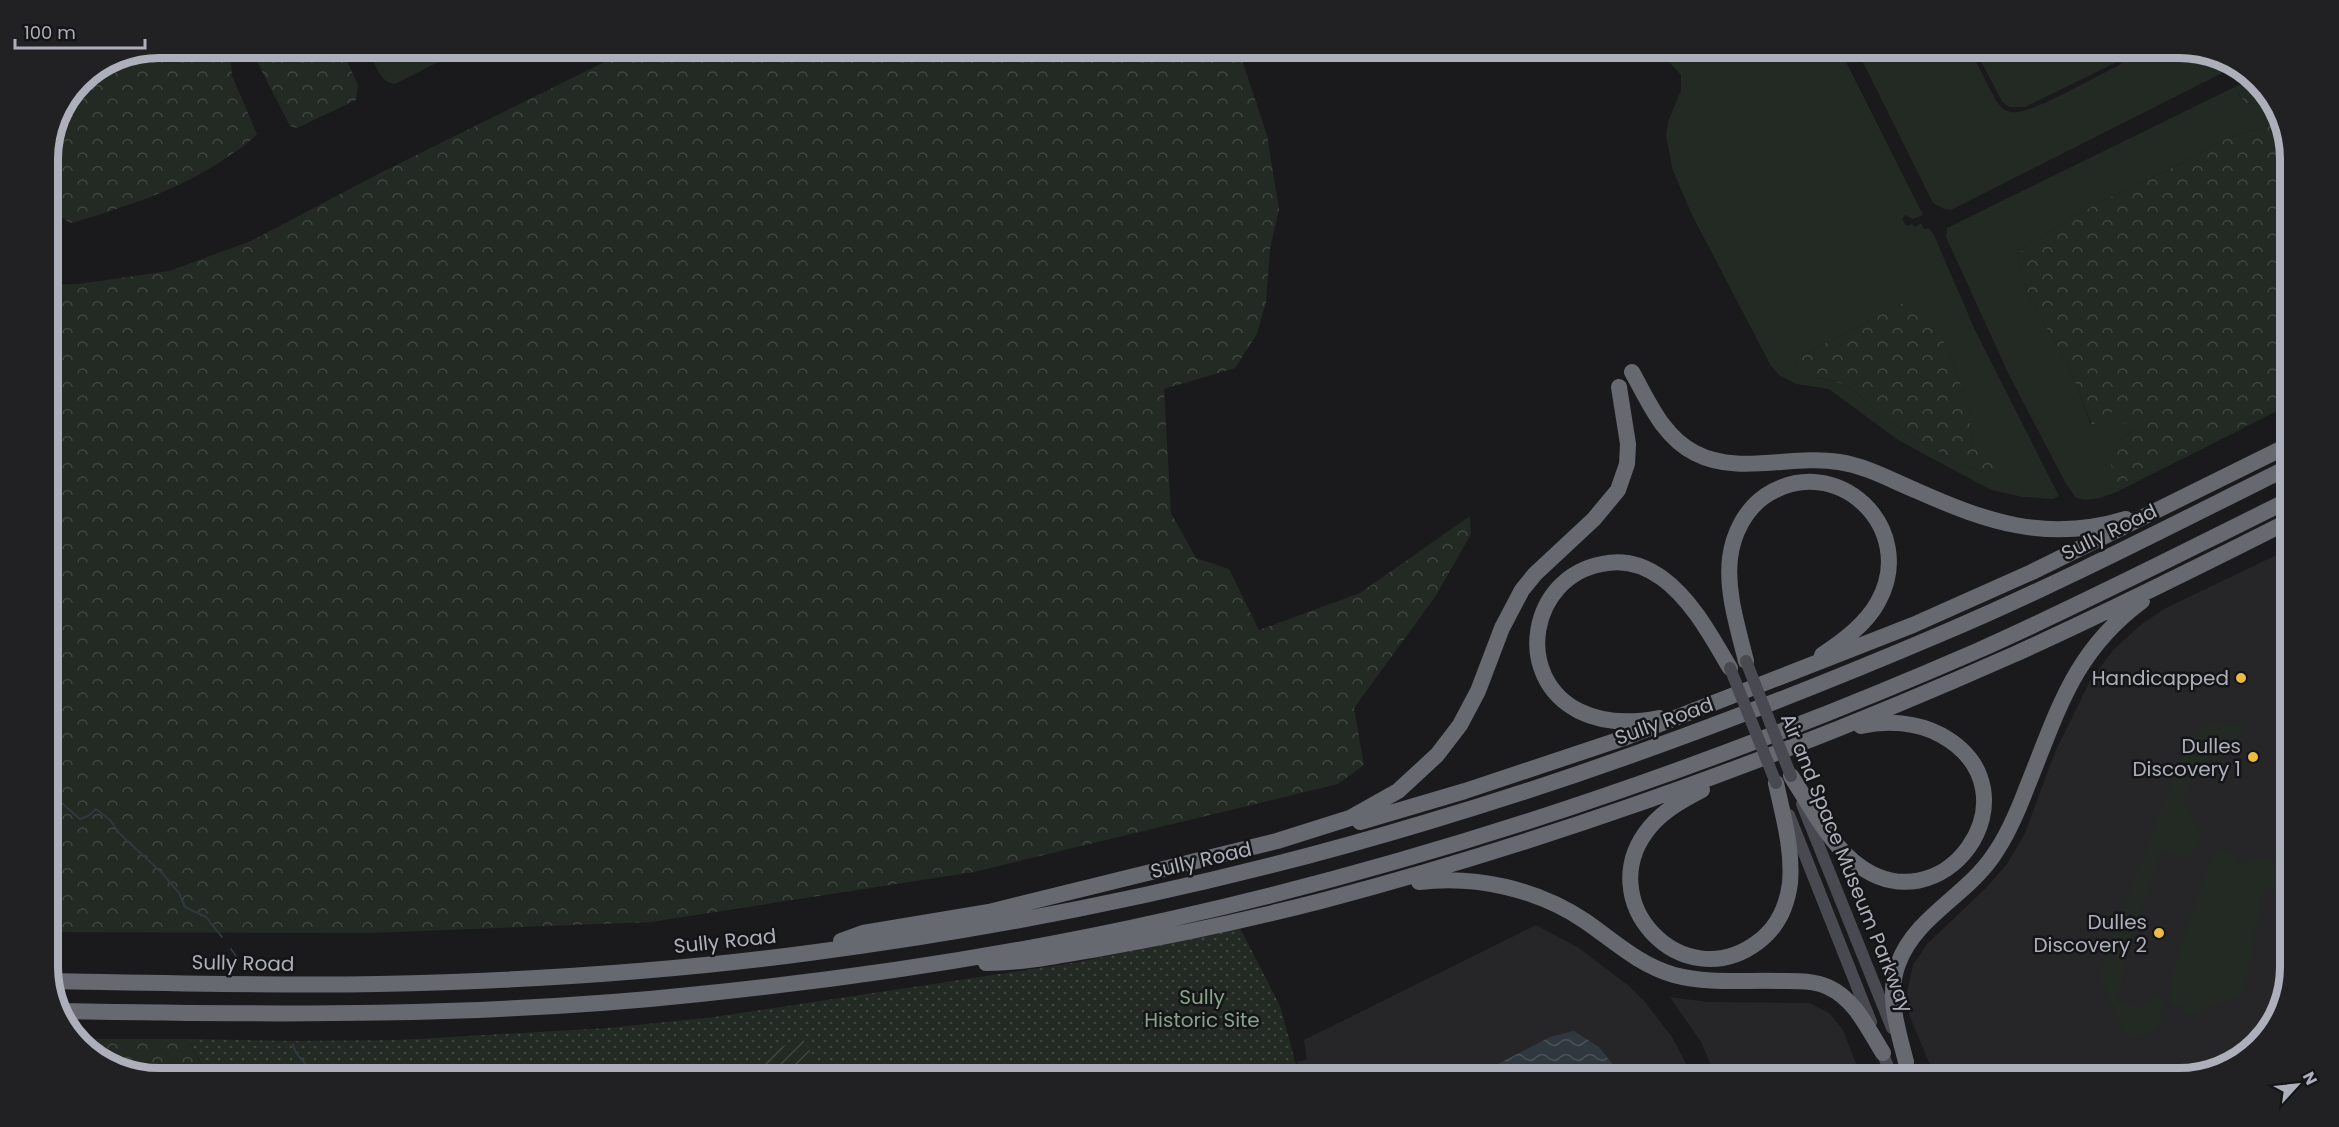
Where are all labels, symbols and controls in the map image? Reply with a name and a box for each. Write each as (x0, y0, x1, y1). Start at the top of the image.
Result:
scale bar (15, 12, 146, 50)
text: 100 m (24, 20, 76, 45)
street label: Sully Road (2057, 497, 2161, 567)
place label: Handicapped (2092, 664, 2229, 692)
marker: Handicapped (2234, 671, 2248, 685)
street label: Sully Road (1611, 690, 1717, 752)
street label: Air and Space Museum Parkway (1774, 709, 1920, 1017)
place label: Dulles Discovery 1 (2132, 732, 2241, 783)
marker: Dulles Discovery 1 (2246, 750, 2260, 764)
street label: Sully Road (1148, 835, 1254, 885)
place label: Dulles Discovery 2 (2033, 908, 2147, 959)
street label: Sully Road (672, 922, 778, 960)
marker: Dulles Discovery 2 (2152, 926, 2166, 940)
street label: Sully Road (191, 948, 295, 978)
park label: Sully Historic Site (1144, 983, 1260, 1034)
north arrow (2267, 1055, 2327, 1115)
text: N (2297, 1068, 2323, 1089)

